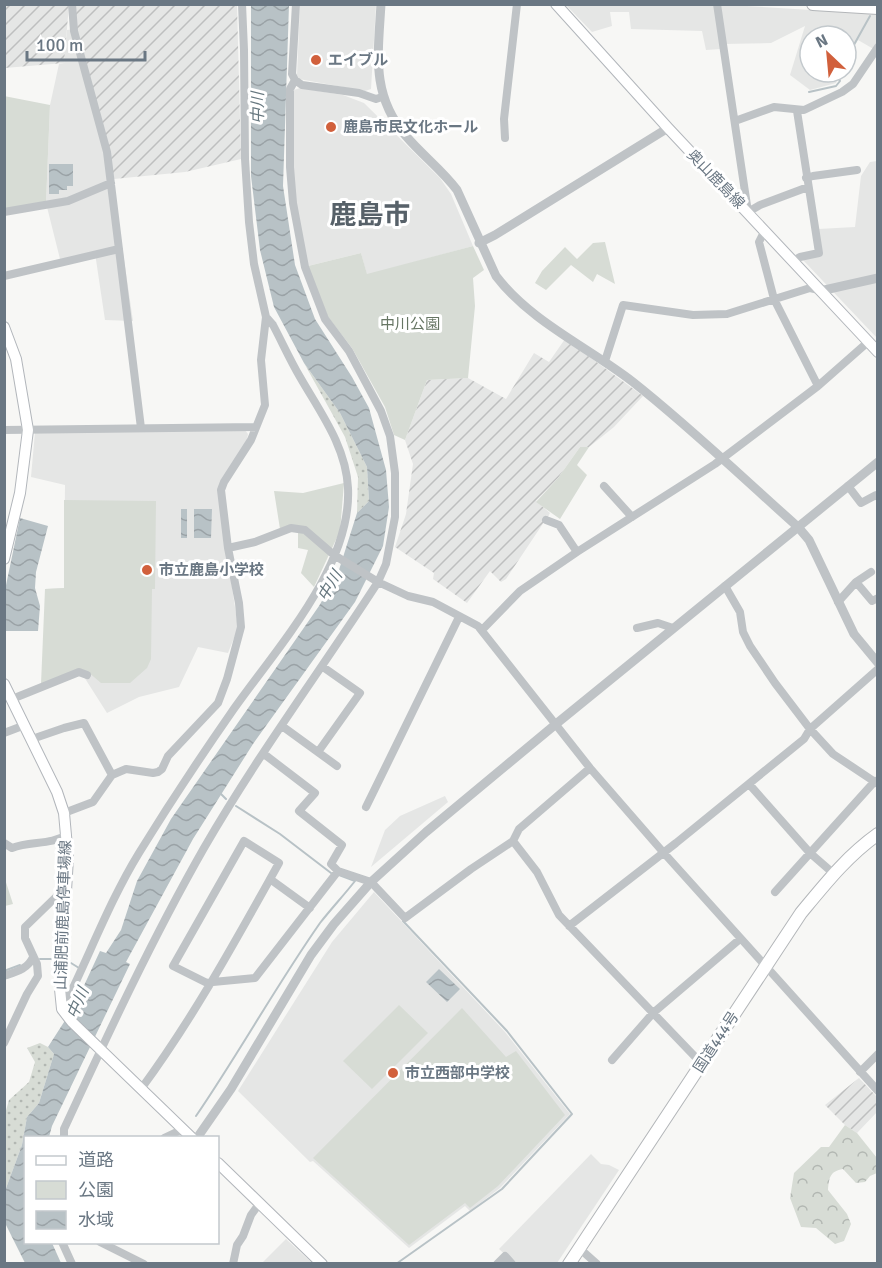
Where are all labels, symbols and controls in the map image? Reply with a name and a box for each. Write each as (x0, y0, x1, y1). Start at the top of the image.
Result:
scale bar (27, 24, 146, 62)
north arrow (798, 24, 858, 84)
text: N (812, 30, 831, 53)
text: 100 m (36, 34, 83, 56)
place label: エイブル (328, 51, 388, 69)
marker: エイブル (309, 53, 323, 67)
water label: 中川 (248, 90, 268, 124)
place label: 鹿島市民文化ホール (343, 118, 478, 136)
marker: 鹿島市民文化ホール (324, 120, 338, 134)
street label: 奥山鹿島線 (683, 146, 749, 212)
district label: 鹿島市 (330, 199, 411, 232)
park label: 中川公園 (380, 315, 440, 333)
place label: 市立鹿島小学校 (159, 561, 264, 579)
marker: 市立鹿島小学校 (140, 563, 154, 577)
water label: 中川 (313, 565, 348, 605)
street label: 山浦肥前鹿島停車場線 (51, 840, 75, 990)
water label: 中川 (63, 983, 94, 1022)
street label: 国道444号 (690, 1008, 742, 1076)
place label: 市立西部中学校 (405, 1064, 510, 1082)
marker: 市立西部中学校 (386, 1066, 400, 1080)
legend (24, 1136, 219, 1244)
text: 道路 (78, 1149, 114, 1171)
text: 公園 (78, 1179, 114, 1201)
text: 水域 (78, 1209, 114, 1231)

